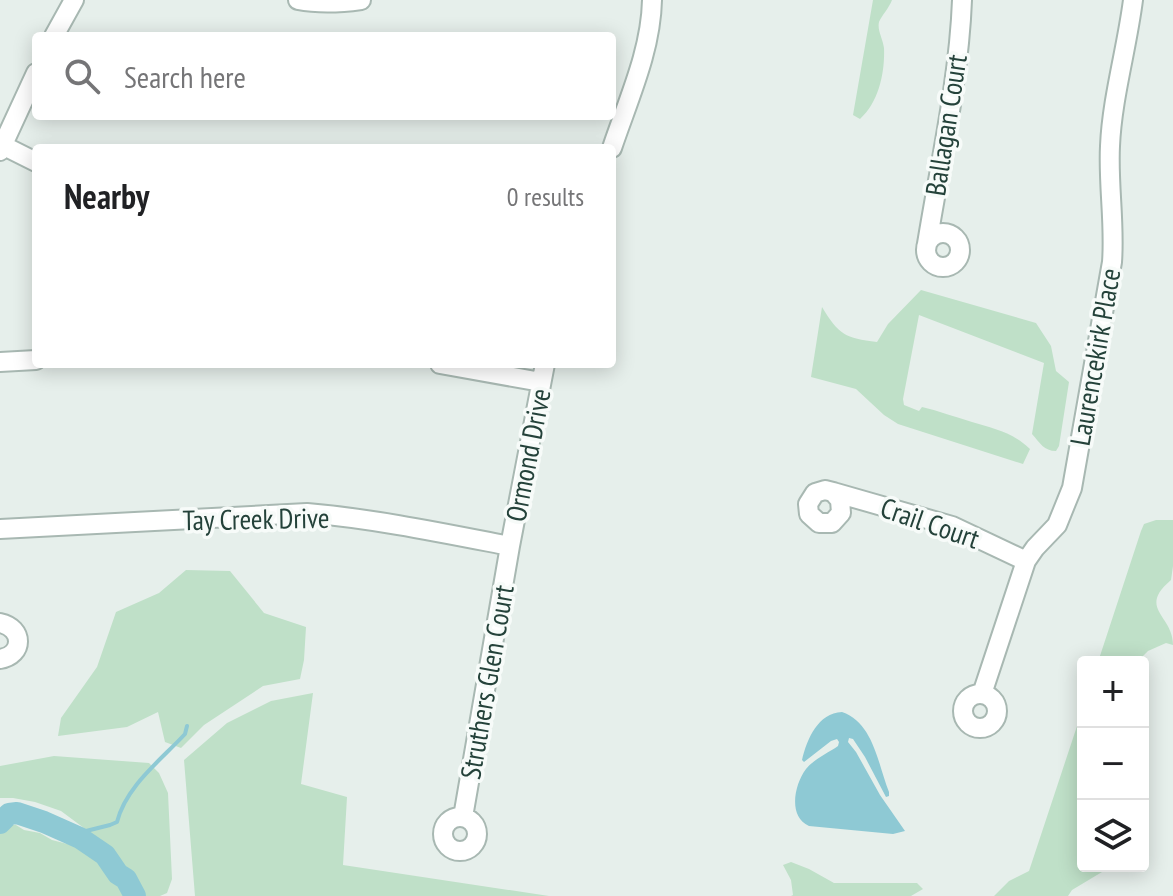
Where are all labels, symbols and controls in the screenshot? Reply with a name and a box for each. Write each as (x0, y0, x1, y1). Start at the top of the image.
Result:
search box (32, 32, 616, 120)
street label: Ballagan Court (916, 51, 975, 198)
icon: search (60, 54, 104, 98)
text: Search here (124, 57, 246, 96)
text: Nearby (64, 174, 149, 218)
text: 0 results (507, 180, 584, 213)
street label: Laurencekirk Place (1061, 265, 1128, 448)
street label: Ormond Drive (497, 385, 559, 525)
street label: Crail Court (876, 488, 985, 557)
street label: Tay Creek Drive (182, 499, 330, 538)
street label: Struthers Glen Court (451, 582, 522, 782)
map controls (1077, 656, 1149, 872)
button: + (1077, 656, 1149, 728)
button: − (1077, 728, 1149, 800)
button: layers (1077, 800, 1149, 872)

